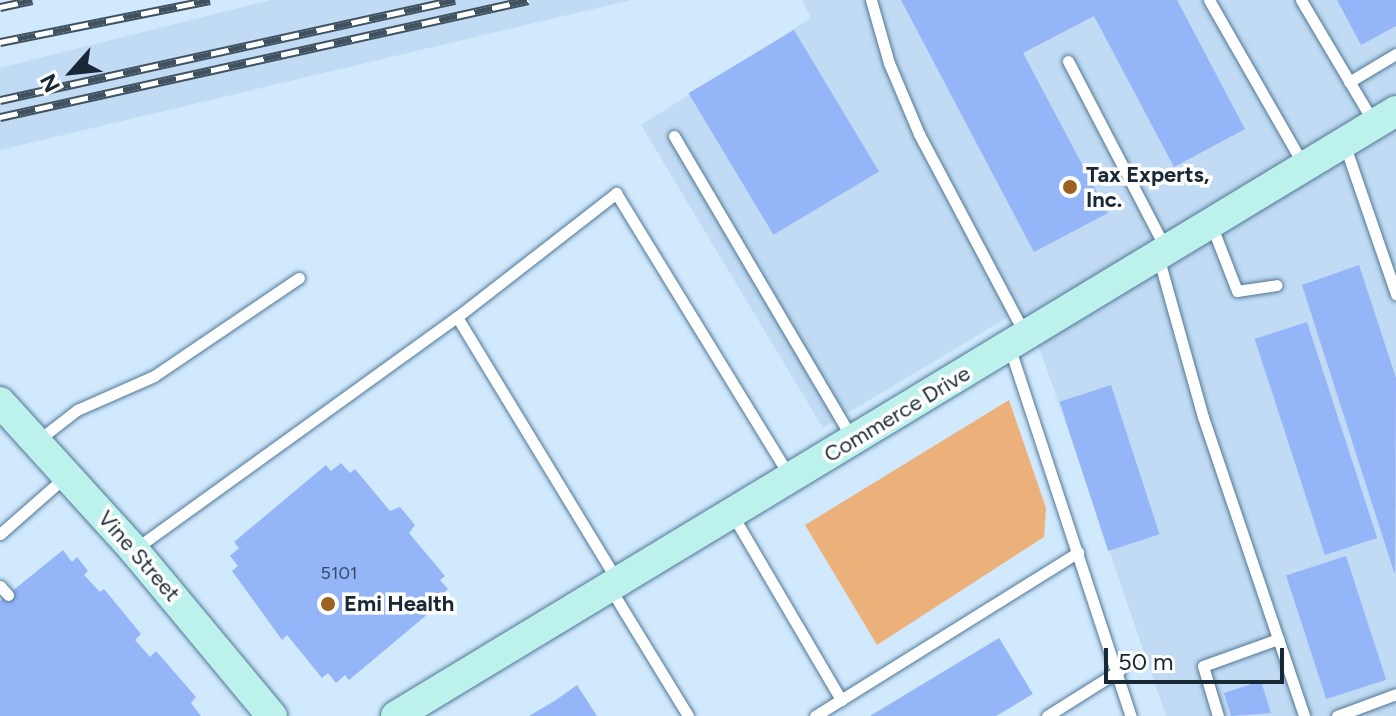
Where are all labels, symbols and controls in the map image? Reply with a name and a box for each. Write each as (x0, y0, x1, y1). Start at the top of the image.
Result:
north arrow (32, 32, 112, 112)
text: N (34, 69, 66, 97)
place label: Tax Experts, Inc. (1086, 161, 1209, 212)
marker: Tax Experts, Inc. (1061, 178, 1079, 196)
street label: Commerce Drive (819, 360, 975, 468)
street label: Vine Street (92, 505, 186, 607)
house number: 5101 (321, 562, 357, 584)
place label: Emi Health (344, 591, 454, 617)
marker: Emi Health (319, 595, 337, 613)
scale bar (1108, 632, 1288, 682)
text: 50 m (1118, 647, 1174, 676)

